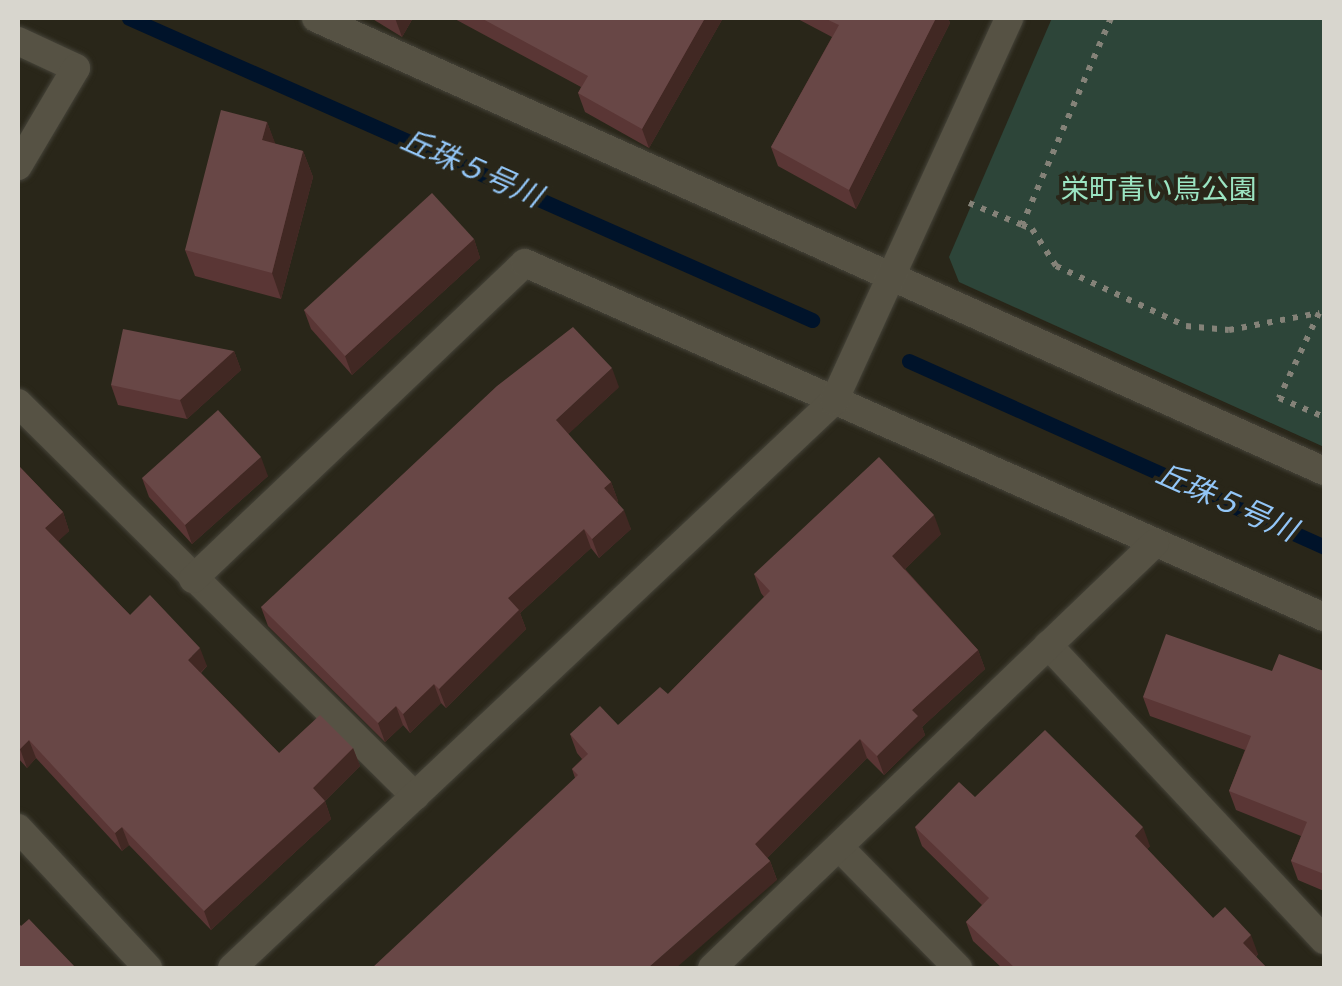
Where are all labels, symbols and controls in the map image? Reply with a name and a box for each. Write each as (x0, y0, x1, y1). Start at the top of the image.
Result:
water label: 丘珠５号川 (395, 122, 547, 216)
park label: 栄町青い鳥公園 (1061, 173, 1257, 207)
water label: 丘珠５号川 (1150, 456, 1302, 550)

